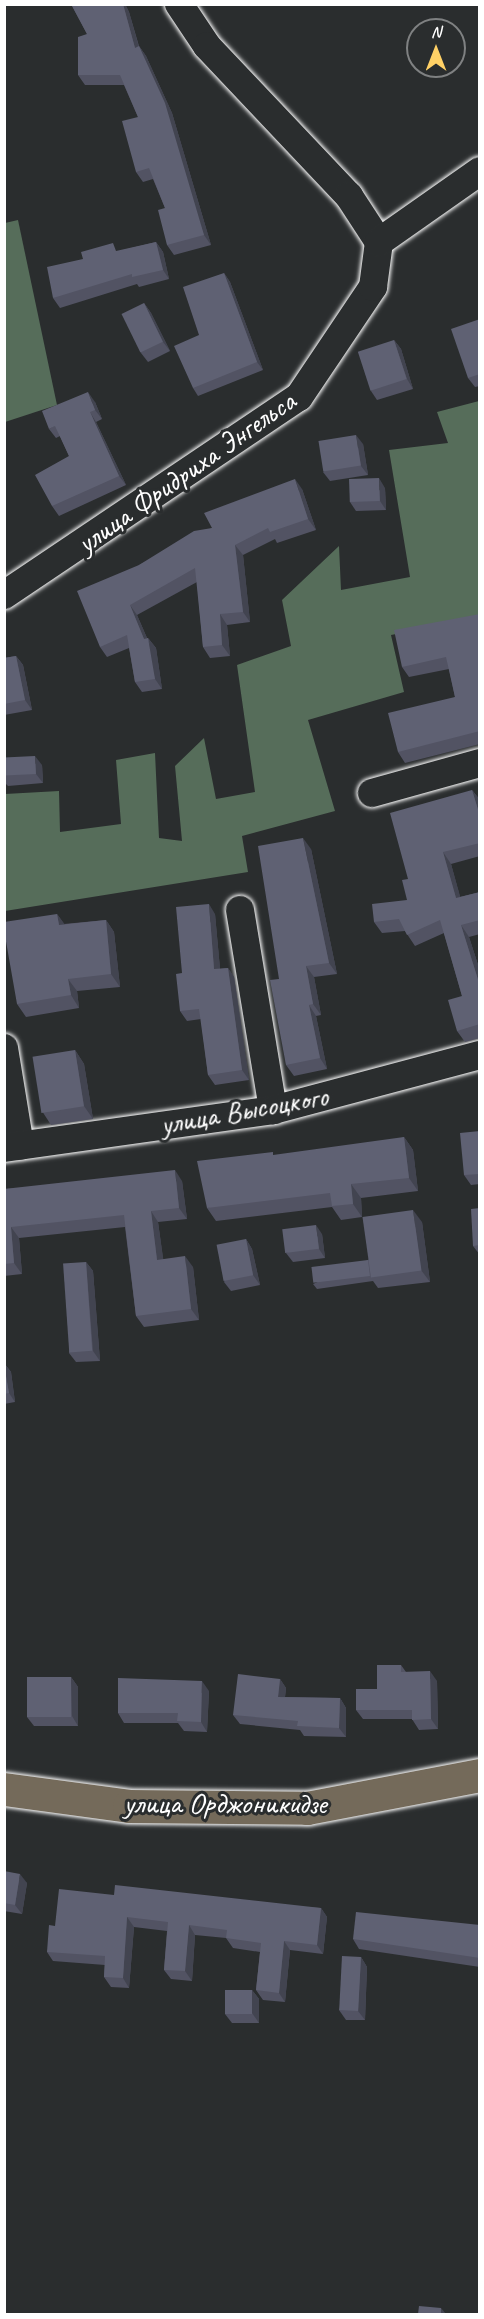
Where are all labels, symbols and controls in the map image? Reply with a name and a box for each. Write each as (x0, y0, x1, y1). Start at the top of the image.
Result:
north arrow (406, 18, 466, 78)
text: N (431, 22, 441, 42)
street label: улица Фридриха Энгельса (70, 383, 302, 561)
street label: улица Высоцкого (158, 1078, 330, 1142)
street label: улица Орджоникидзе (125, 1785, 325, 1821)

